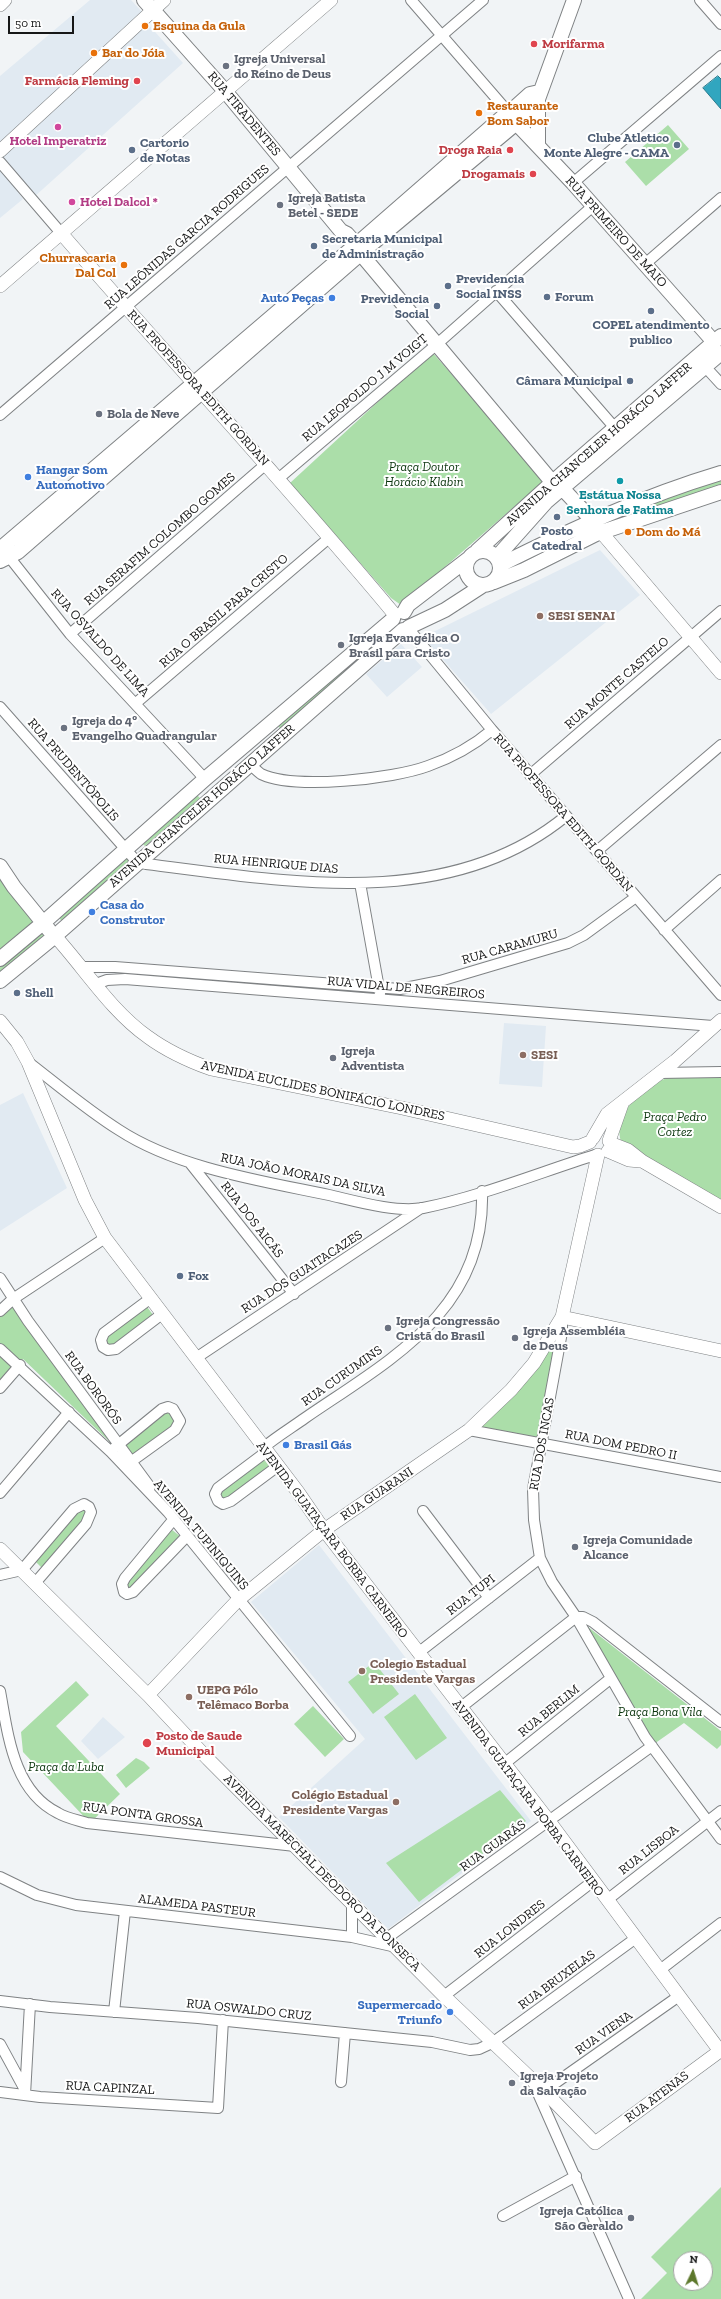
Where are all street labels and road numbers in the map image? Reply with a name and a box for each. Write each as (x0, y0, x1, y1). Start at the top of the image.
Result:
street label: RUA TIRADENTES (204, 69, 284, 159)
street label: RUA LEÔNIDAS GARCIA RODRIGUES (101, 161, 273, 313)
street label: RUA PRIMEIRO DE MAIO (562, 173, 670, 291)
street label: RUA PROFESSORA EDITH GORDAN (124, 307, 272, 469)
street label: RUA LEOPOLDO J M VOIGT (299, 331, 431, 445)
street label: AVENIDA CHANCELER HORÁCIO LAFFER (503, 359, 695, 529)
street label: RUA SERAFIM COLOMBO GOMES (81, 469, 239, 609)
street label: RUA O BRASIL PARA CRISTO (156, 551, 292, 671)
street label: RUA OSVALDO DE LIMA (47, 586, 153, 700)
street label: RUA MONTE CASTELO (562, 634, 672, 732)
street label: RUA PRUDENTÓPOLIS (24, 715, 122, 825)
street label: AVENIDA CHANCELER HORÁCIO LAFFER (106, 721, 298, 891)
street label: RUA PROFESSORA EDITH GORDAN (490, 731, 636, 895)
street label: RUA HENRIQUE DIAS (213, 851, 339, 877)
street label: RUA CARAMURU (460, 926, 560, 968)
street label: RUA VIDAL DE NEGREIROS (327, 973, 485, 1003)
street label: AVENIDA EUCLIDES BONIFÁCIO LONDRES (200, 1058, 446, 1124)
street label: RUA JOÃO MORAIS DA SILVA (219, 1150, 387, 1200)
street label: RUA DOS AICÁS (217, 1179, 287, 1261)
street label: RUA DOS GUAITACAZES (239, 1227, 365, 1317)
street label: RUA CURUMINS (299, 1342, 385, 1410)
street label: RUA BORORÓS (61, 1348, 125, 1428)
street label: RUA DOS INCAS (526, 1396, 558, 1492)
street label: RUA DOM PEDRO II (564, 1427, 678, 1463)
street label: AVENIDA GUATAÇARA BORBA CARNEIRO (253, 1438, 411, 1642)
street label: RUA GUARANI (338, 1464, 416, 1524)
street label: AVENIDA TUPINIQUINS (150, 1477, 252, 1593)
street label: RUA TUPI (444, 1571, 498, 1619)
street label: RUA BERLIM (515, 1682, 583, 1740)
street label: AVENIDA GUATAÇARA BORBA CARNEIRO (449, 1696, 607, 1900)
street label: AVENIDA MARECHAL DEODORO DA FONSECA (220, 1771, 424, 1975)
street label: RUA PONTA GROSSA (82, 1799, 204, 1831)
street label: RUA GUARÁS (457, 1817, 529, 1875)
street label: RUA LISBOA (616, 1822, 682, 1878)
street label: ALAMEDA PASTEUR (137, 1891, 257, 1921)
street label: RUA LONDRES (471, 1897, 549, 1961)
street label: RUA BRUXELAS (515, 1947, 599, 2013)
street label: RUA OSWALDO CRUZ (186, 1996, 312, 2024)
street label: RUA VIENA (572, 2008, 636, 2058)
street label: RUA ATENAS (622, 2068, 692, 2126)
street label: RUA CAPINZAL (65, 2078, 155, 2098)

